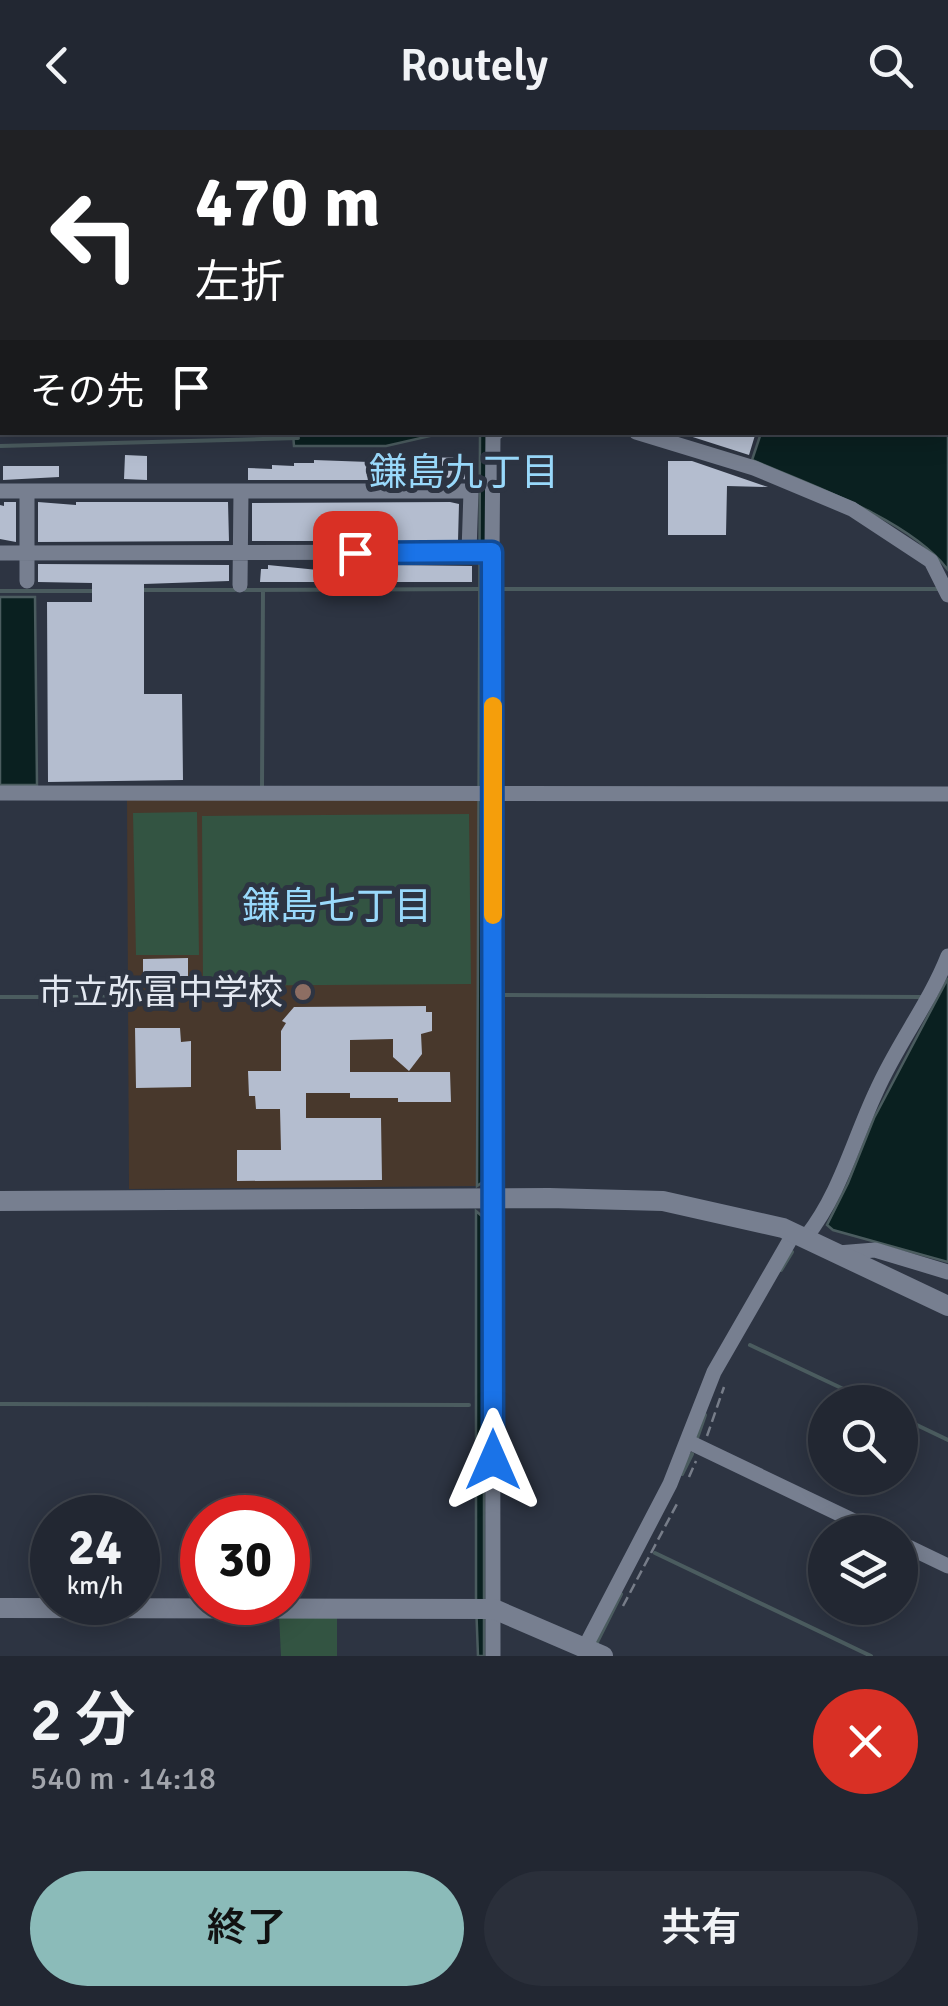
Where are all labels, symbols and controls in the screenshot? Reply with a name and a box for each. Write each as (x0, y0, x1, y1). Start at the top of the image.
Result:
icon: back (30, 38, 85, 93)
text: Routely (400, 38, 548, 93)
icon: search (863, 38, 918, 93)
text: 470 m (195, 159, 380, 245)
icon: left (30, 170, 160, 300)
text: 左折 (195, 255, 285, 310)
icon: arrive (164, 360, 219, 415)
text: その先 (30, 368, 144, 415)
district label: 鎌島九丁目 (369, 449, 559, 496)
pin (313, 511, 398, 596)
icon: arrive (328, 526, 383, 581)
district label: 鎌島七丁目 (242, 883, 432, 930)
place label: 市立弥冨中学校 (38, 971, 283, 1014)
marker: 市立弥冨中学校 (292, 981, 314, 1003)
map controls (808, 1385, 918, 1625)
button: search (808, 1385, 918, 1495)
position arrow (441, 1408, 545, 1512)
speed limit sign: 30 (180, 1495, 310, 1625)
button: layers (808, 1515, 918, 1625)
text: 24 (68, 1517, 122, 1579)
text: km/h (67, 1570, 123, 1601)
text: 2 分 (30, 1684, 136, 1758)
button: close (813, 1689, 918, 1794)
text: 540 m · 14:18 (30, 1759, 216, 1798)
button: 終了 (30, 1871, 464, 1986)
button: 共有 (484, 1871, 918, 1986)

